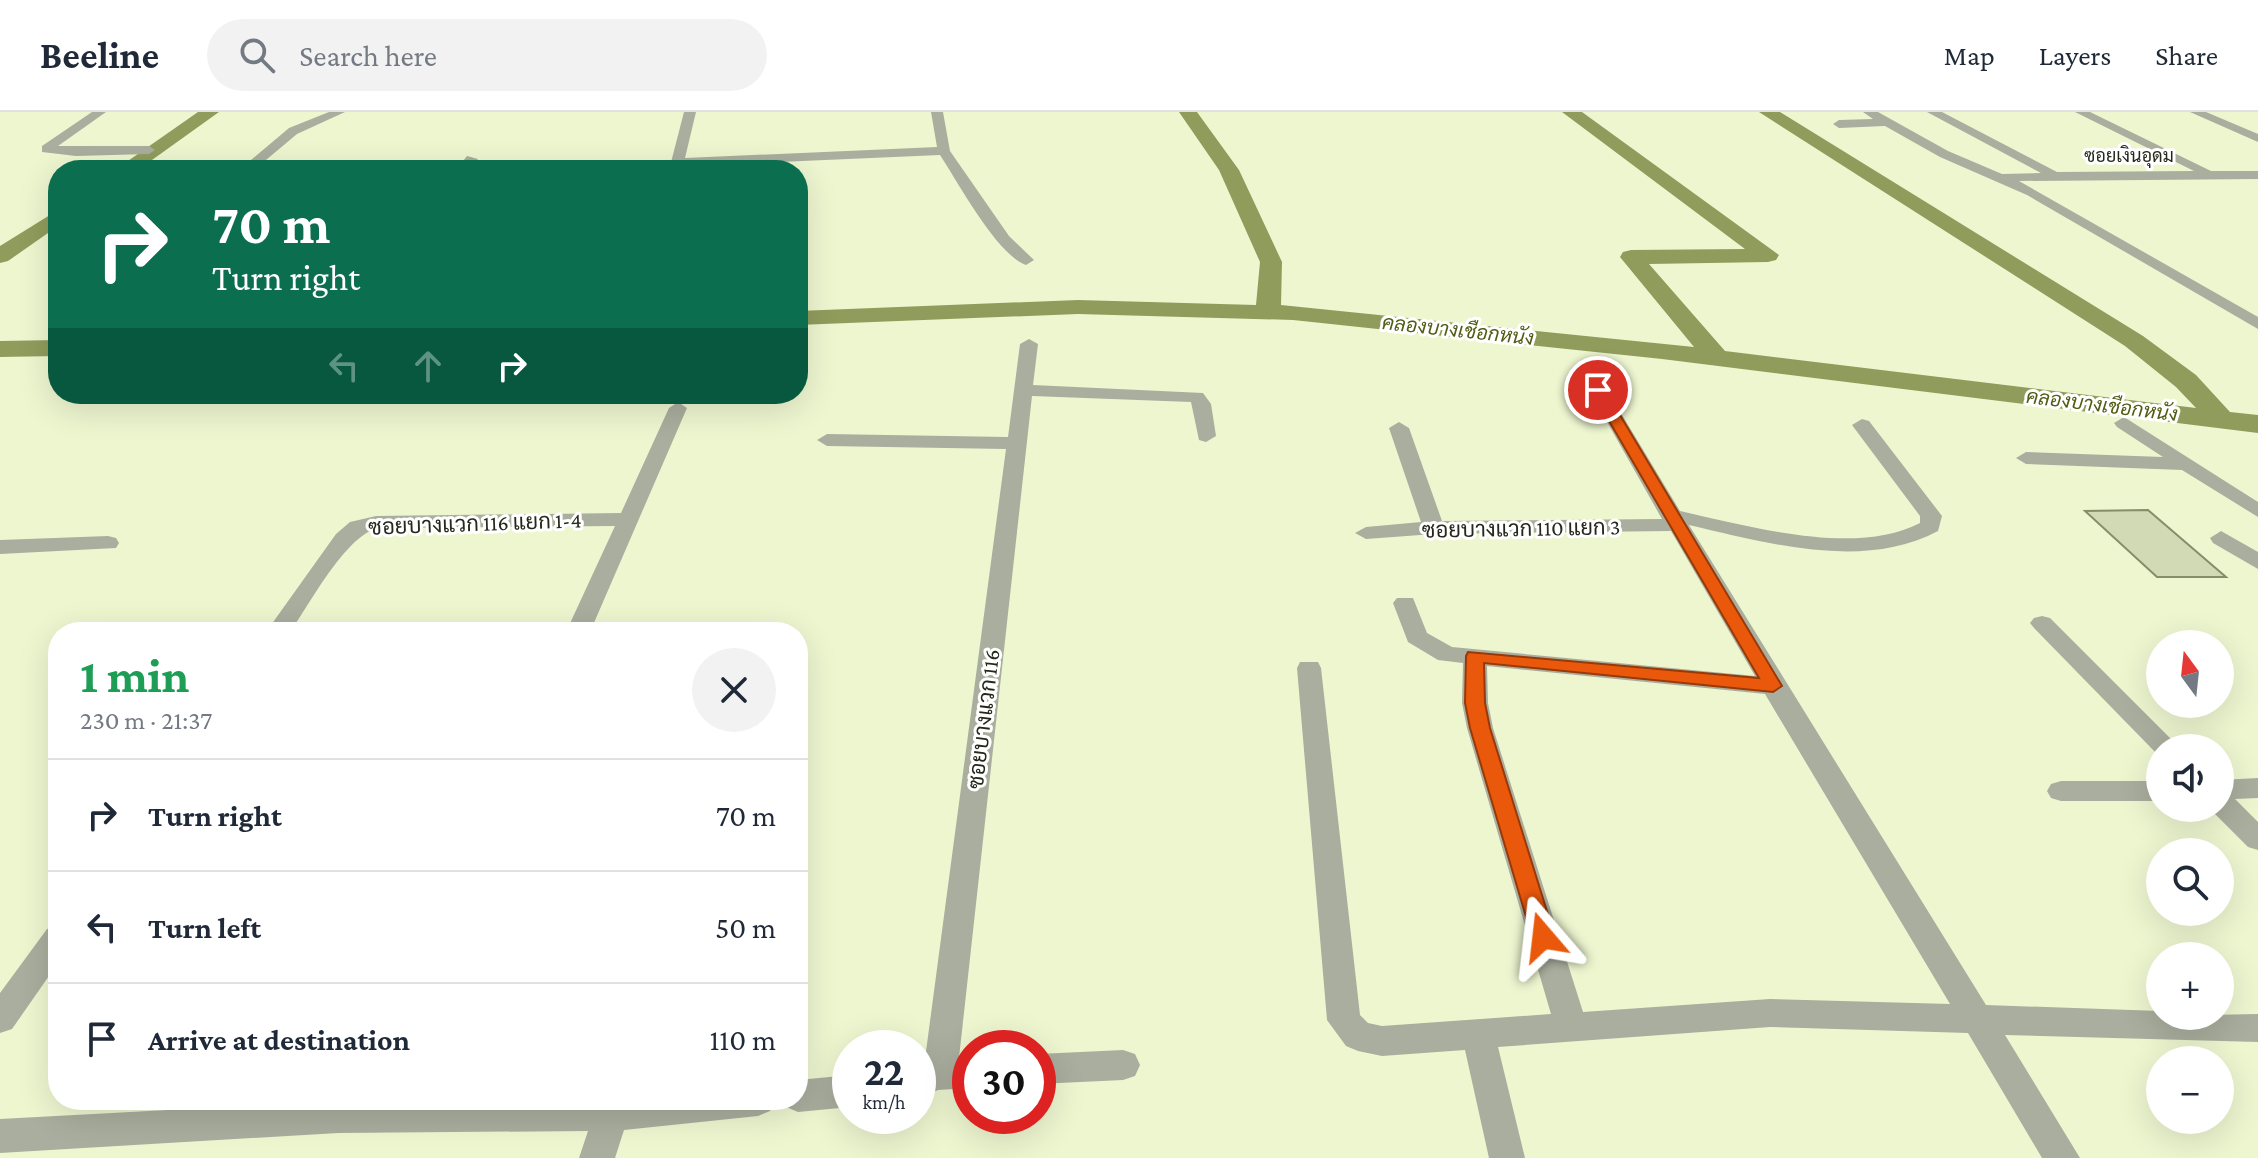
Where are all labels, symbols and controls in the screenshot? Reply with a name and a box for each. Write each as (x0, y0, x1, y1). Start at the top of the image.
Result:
search box (207, 19, 767, 91)
icon: search (235, 33, 279, 77)
text: Beeline (40, 34, 159, 76)
text: Search here (299, 39, 437, 72)
text: Map (1944, 40, 1995, 71)
text: Layers (2039, 40, 2111, 71)
text: Share (2155, 40, 2218, 71)
street label: ซอยเงินอุดม (2084, 145, 2174, 168)
icon: right (80, 192, 184, 296)
text: 70 m (212, 193, 331, 255)
text: Turn right (212, 258, 360, 298)
water label: คลองบางเชือกหนัง (1381, 309, 1535, 349)
icon: left (322, 344, 366, 388)
icon: ahead (406, 344, 450, 388)
icon: right (490, 344, 534, 388)
pin (1564, 356, 1632, 424)
icon: arrive (1576, 368, 1620, 412)
water label: คลองบางเชือกหนัง (2025, 383, 2179, 425)
street label: ซอยบางแวก 116 แยก 1-4 (368, 507, 582, 540)
street label: ซอยบางแวก 110 แยก 3 (1422, 514, 1620, 543)
north arrow (2146, 630, 2234, 718)
map controls (2146, 630, 2234, 1134)
button: close (692, 648, 776, 732)
street label: ซอยบางแวก 116 (963, 648, 1004, 790)
text: 1 min (80, 649, 189, 702)
text: 230 m · 21:37 (80, 706, 212, 735)
button: sound (2146, 734, 2234, 822)
icon: right (80, 793, 124, 837)
text: Turn right (148, 799, 282, 832)
text: 70 m (716, 799, 776, 832)
button: search (2146, 838, 2234, 926)
position arrow (1501, 895, 1585, 979)
icon: left (80, 905, 124, 949)
text: Turn left (148, 911, 261, 944)
text: 50 m (715, 911, 776, 944)
button: + (2146, 942, 2234, 1030)
icon: arrive (80, 1017, 124, 1061)
text: Arrive at destination (148, 1023, 410, 1056)
text: 110 m (709, 1023, 776, 1056)
speed limit sign: 30 (952, 1030, 1056, 1134)
button: − (2146, 1046, 2234, 1134)
text: 22 (864, 1049, 904, 1094)
text: km/h (862, 1091, 906, 1113)

